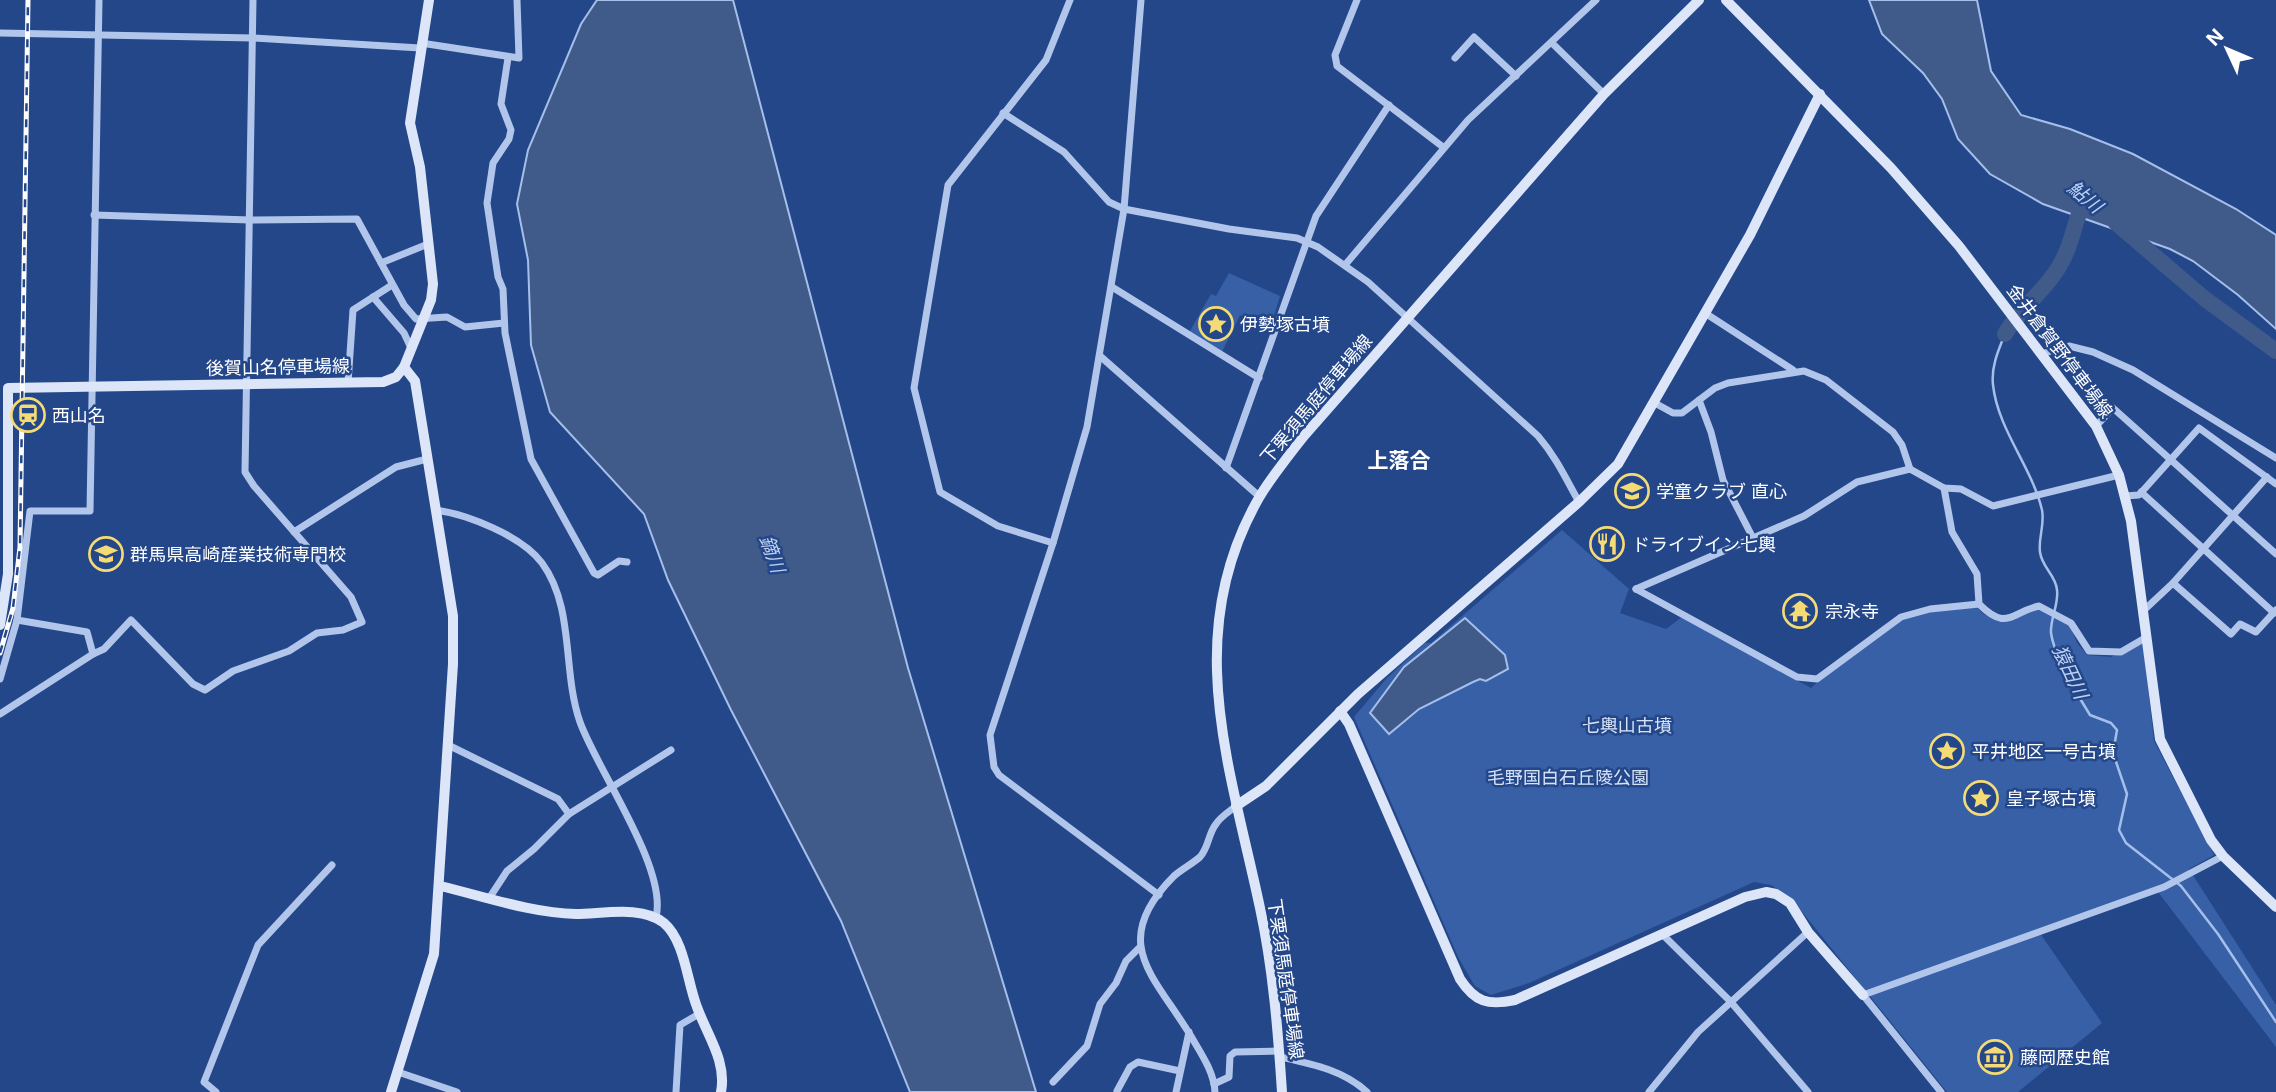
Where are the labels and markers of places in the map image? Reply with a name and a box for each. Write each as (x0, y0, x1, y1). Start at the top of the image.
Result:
place icon: 伊勢塚古墳 (1197, 305, 1235, 343)
place label: 伊勢塚古墳 (1240, 314, 1330, 335)
station icon: 西山名 (9, 396, 47, 434)
place label: 西山名 (52, 405, 106, 426)
school or university icon: 学童クラブ 直心 (1613, 472, 1651, 510)
place label: 学童クラブ 直心 (1656, 481, 1787, 502)
restaurant icon: ドライブイン七輿 (1588, 525, 1626, 563)
place label: ドライブイン七輿 (1632, 534, 1776, 555)
school or university icon: 群馬県高崎産業技術専門校 (87, 535, 125, 573)
place label: 群馬県高崎産業技術専門校 (130, 544, 346, 565)
temple icon: 宗永寺 (1781, 592, 1819, 630)
place label: 宗永寺 (1825, 601, 1879, 622)
place icon: 平井地区一号古墳 (1928, 732, 1966, 770)
place label: 平井地区一号古墳 (1972, 741, 2116, 762)
place icon: 皇子塚古墳 (1962, 779, 2000, 817)
place label: 皇子塚古墳 (2006, 788, 2096, 809)
museum icon: 藤岡歴史館 (1976, 1038, 2014, 1076)
place label: 藤岡歴史館 (2020, 1047, 2110, 1068)

